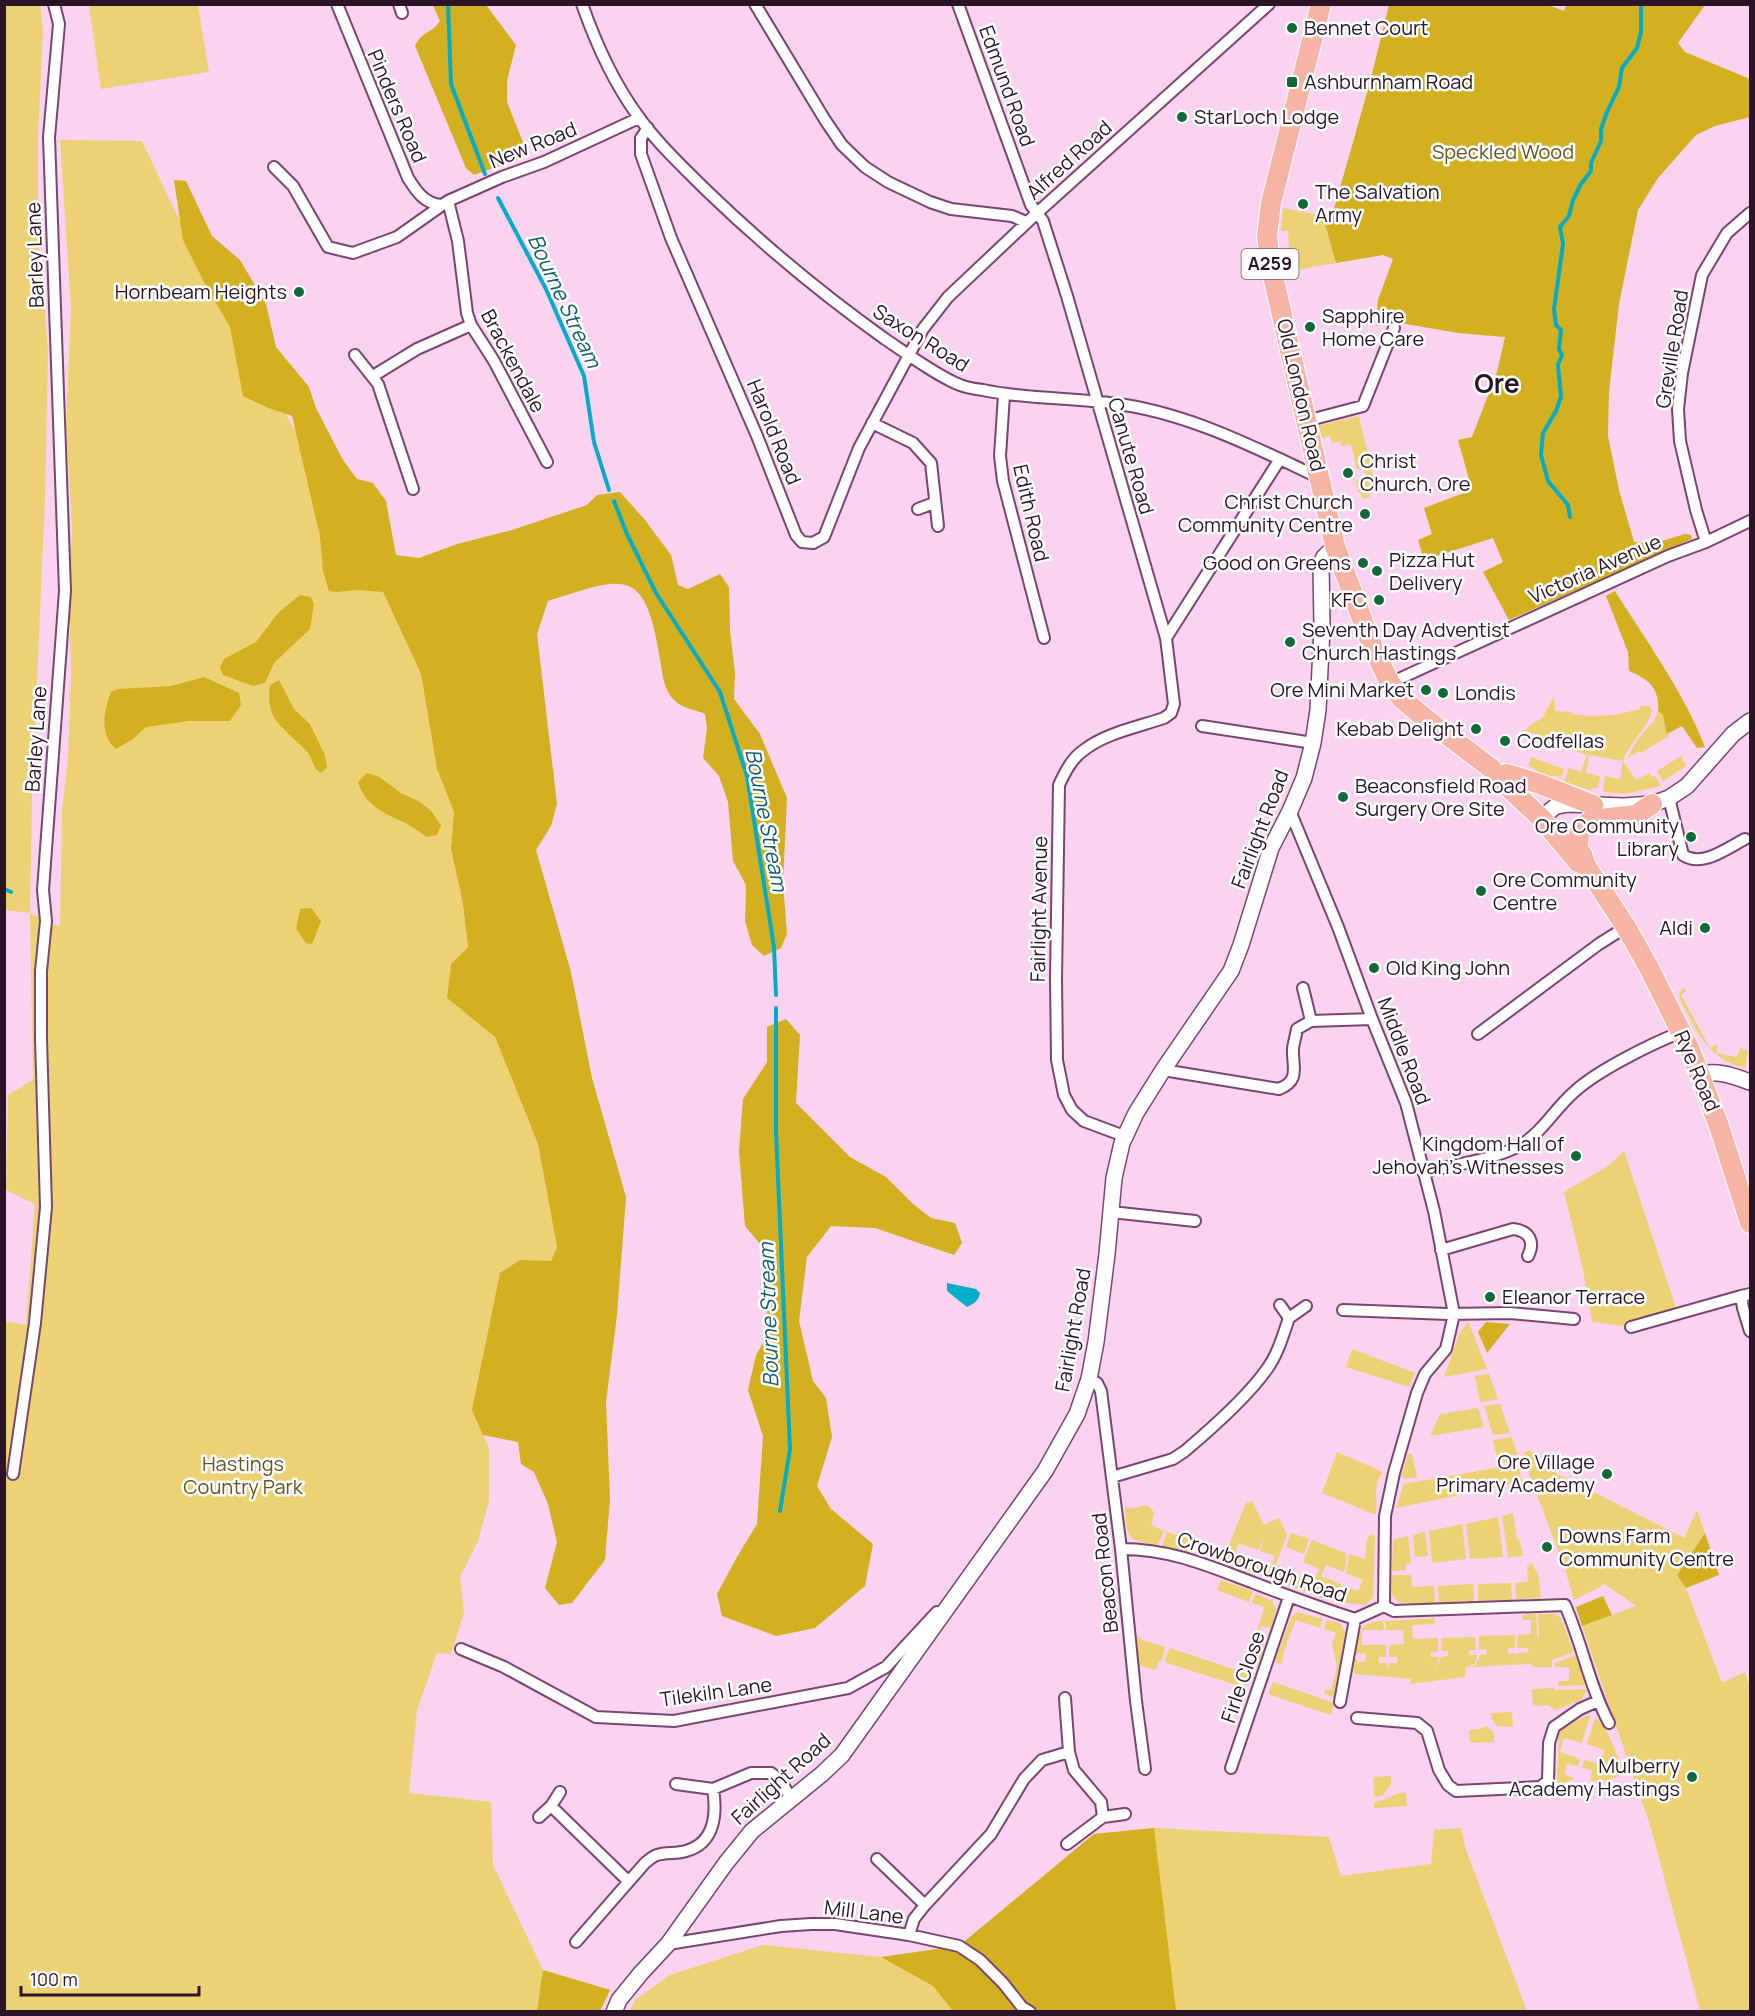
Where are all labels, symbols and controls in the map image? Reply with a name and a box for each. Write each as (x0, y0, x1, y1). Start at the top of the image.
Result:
place label: Bennet Court (1304, 14, 1428, 41)
street label: Edmund Road (973, 21, 1042, 150)
marker: Bennet Court (1285, 21, 1299, 35)
street label: Pinders Road (361, 45, 433, 167)
place label: Ashburnham Road (1304, 68, 1473, 95)
marker: Ashburnham Road (1285, 75, 1299, 89)
place label: StarLoch Lodge (1194, 103, 1339, 130)
marker: StarLoch Lodge (1175, 110, 1189, 124)
street label: Alfred Road (1020, 114, 1117, 205)
street label: New Road (485, 115, 580, 174)
park label: Speckled Wood (1432, 138, 1574, 165)
place label: The Salvation Army (1315, 178, 1440, 228)
marker: The Salvation Army (1296, 197, 1310, 211)
street label: Barley Lane (19, 202, 50, 309)
water label: Bourne Stream (522, 229, 609, 373)
road number: A259 (1242, 249, 1298, 279)
place label: Hornbeam Heights (115, 278, 287, 305)
marker: Hornbeam Heights (292, 285, 306, 299)
street label: Greville Road (1649, 288, 1694, 410)
street label: Saxon Road (868, 297, 975, 378)
place label: Sapphire Home Care (1322, 302, 1424, 352)
street label: Brackendale (475, 304, 552, 417)
street label: Old London Road (1271, 316, 1332, 474)
marker: Sapphire Home Care (1303, 320, 1317, 334)
district label: Ore (1474, 365, 1520, 401)
street label: Harold Road (741, 375, 808, 489)
street label: Canute Road (1102, 395, 1161, 517)
place label: Christ Church, Ore (1360, 447, 1471, 497)
street label: Edith Road (1007, 462, 1056, 564)
marker: Christ Church, Ore (1341, 466, 1355, 480)
place label: Christ Church Community Centre (1178, 488, 1353, 538)
marker: Christ Church Community Centre (1358, 507, 1372, 521)
street label: Victoria Avenue (1524, 527, 1665, 610)
place label: Pizza Hut Delivery (1389, 546, 1475, 596)
place label: Good on Greens (1203, 549, 1351, 576)
marker: Good on Greens (1356, 556, 1370, 570)
marker: Pizza Hut Delivery (1370, 564, 1384, 578)
place label: KFC (1331, 586, 1367, 613)
marker: KFC (1372, 593, 1386, 607)
place label: Seventh Day Adventist Church Hastings (1302, 616, 1510, 666)
marker: Seventh Day Adventist Church Hastings (1283, 635, 1297, 649)
place label: Ore Mini Market (1270, 676, 1414, 703)
place label: Londis (1455, 679, 1516, 706)
marker: Ore Mini Market (1419, 683, 1433, 697)
street label: Barley Lane (18, 685, 53, 793)
marker: Londis (1436, 686, 1450, 700)
place label: Kebab Delight (1336, 715, 1464, 742)
marker: Kebab Delight (1469, 722, 1483, 736)
place label: Codfellas (1517, 727, 1604, 754)
marker: Codfellas (1498, 734, 1512, 748)
water label: Bourne Stream (739, 746, 795, 895)
street label: Fairlight Road (1225, 766, 1295, 892)
place label: Beaconsfield Road Surgery Ore Site (1355, 772, 1527, 822)
marker: Beaconsfield Road Surgery Ore Site (1336, 790, 1350, 804)
place label: Ore Community Library (1535, 812, 1679, 862)
marker: Ore Community Library (1684, 830, 1698, 844)
street label: Fairlight Avenue (1024, 836, 1053, 982)
place label: Ore Community Centre (1493, 866, 1637, 916)
marker: Ore Community Centre (1474, 884, 1488, 898)
place label: Aldi (1659, 914, 1693, 941)
marker: Aldi (1698, 921, 1712, 935)
place label: Old King John (1386, 954, 1510, 981)
marker: Old King John (1367, 961, 1381, 975)
street label: Middle Road (1372, 993, 1437, 1108)
street label: Rye Road (1668, 1026, 1727, 1116)
place label: Kingdom Hall of Jehovah's Witnesses (1373, 1130, 1564, 1180)
marker: Kingdom Hall of Jehovah's Witnesses (1569, 1149, 1583, 1163)
water label: Bourne Stream (751, 1241, 785, 1388)
street label: Fairlight Road (1048, 1266, 1097, 1394)
place label: Eleanor Terrace (1502, 1283, 1645, 1310)
marker: Eleanor Terrace (1483, 1290, 1497, 1304)
place label: Ore Village Primary Academy (1436, 1448, 1595, 1498)
park label: Hastings Country Park (183, 1450, 304, 1500)
marker: Ore Village Primary Academy (1600, 1467, 1614, 1481)
street label: Beacon Road (1085, 1512, 1124, 1635)
place label: Downs Farm Community Centre (1559, 1522, 1734, 1572)
street label: Crowborough Road (1174, 1525, 1351, 1608)
marker: Downs Farm Community Centre (1540, 1540, 1554, 1554)
street label: Firle Close (1214, 1627, 1271, 1726)
street label: Tilekiln Lane (658, 1670, 774, 1713)
street label: Fairlight Road (725, 1727, 836, 1831)
place label: Mulberry Academy Hastings (1509, 1752, 1680, 1802)
marker: Mulberry Academy Hastings (1685, 1770, 1699, 1784)
street label: Mill Lane (823, 1893, 905, 1930)
scale bar (21, 1959, 200, 1997)
text: 100 m (30, 1967, 78, 1991)

